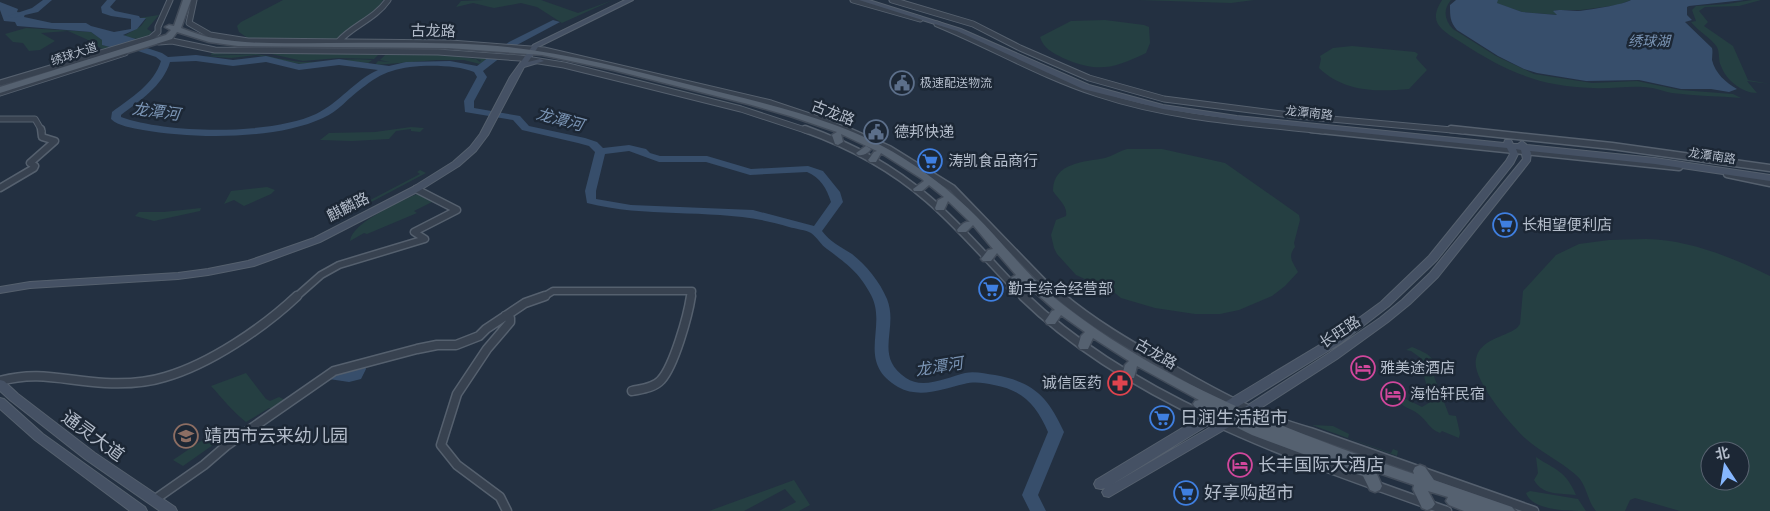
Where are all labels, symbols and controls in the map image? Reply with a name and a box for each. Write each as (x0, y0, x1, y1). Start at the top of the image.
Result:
street label: 古龙路 (410, 21, 456, 40)
water label: 绣球湖 (1628, 32, 1672, 50)
street label: 绣球大道 (49, 39, 99, 68)
public building icon: 极速配送物流 (889, 70, 915, 96)
place label: 极速配送物流 (920, 75, 992, 90)
street label: 古龙路 (809, 96, 858, 129)
water label: 龙潭河 (131, 98, 184, 124)
water label: 龙潭河 (534, 103, 589, 136)
street label: 龙潭南路 (1284, 103, 1334, 122)
public building icon: 德邦快递 (863, 119, 889, 145)
place label: 德邦快递 (894, 122, 954, 141)
street label: 龙潭南路 (1687, 145, 1737, 166)
supermarket icon: 涛凯食品商行 (917, 148, 943, 174)
place label: 涛凯食品商行 (948, 151, 1038, 170)
street label: 麒麟路 (323, 188, 372, 225)
supermarket icon: 长相望便利店 (1492, 212, 1518, 238)
place label: 长相望便利店 (1522, 215, 1612, 234)
supermarket icon: 勤丰综合经营部 (978, 276, 1004, 302)
place label: 勤丰综合经营部 (1008, 279, 1113, 298)
street label: 长旺路 (1316, 311, 1364, 352)
street label: 古龙路 (1132, 334, 1180, 373)
water label: 龙潭河 (914, 352, 967, 380)
hotel icon: 雅美途酒店 (1350, 355, 1376, 381)
place label: 雅美途酒店 (1380, 358, 1455, 377)
pharmacy icon: 诚信医药 (1107, 370, 1133, 396)
place label: 诚信医药 (1042, 373, 1102, 392)
hotel icon: 海怡轩民宿 (1380, 381, 1406, 407)
place label: 海怡轩民宿 (1410, 384, 1485, 403)
street label: 通灵大道 (57, 405, 129, 466)
supermarket icon: 日润生活超市 (1149, 405, 1175, 431)
place label: 日润生活超市 (1180, 406, 1288, 429)
school or university icon: 靖西市云来幼儿园 (173, 423, 199, 449)
place label: 靖西市云来幼儿园 (204, 424, 348, 447)
north arrow (1700, 441, 1750, 491)
text: 北 (1714, 443, 1731, 464)
hotel icon: 长丰国际大酒店 (1227, 452, 1253, 478)
place label: 长丰国际大酒店 (1258, 453, 1384, 476)
supermarket icon: 好享购超市 (1173, 480, 1199, 506)
place label: 好享购超市 (1204, 481, 1294, 504)

